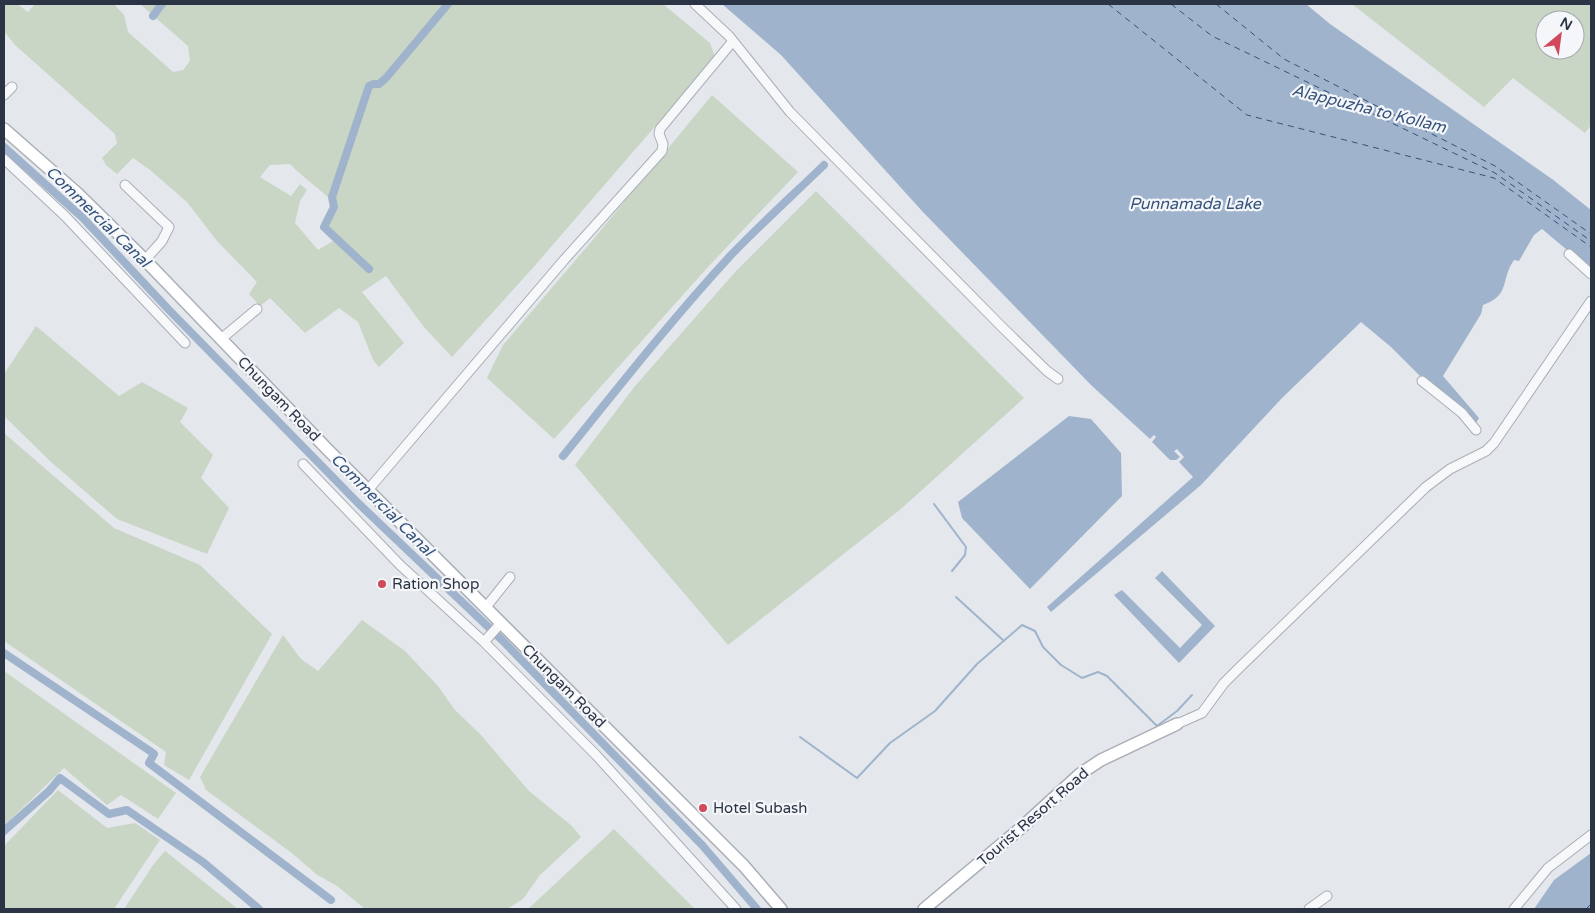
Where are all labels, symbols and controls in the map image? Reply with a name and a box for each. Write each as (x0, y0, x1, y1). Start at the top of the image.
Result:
north arrow (1535, 10, 1585, 60)
text: N (1557, 14, 1575, 34)
water label: Alappuzha to Kollam (1290, 80, 1448, 138)
water label: Commercial Canal (42, 162, 156, 273)
water label: Punnamada Lake (1129, 194, 1262, 214)
street label: Chungam Road (234, 353, 324, 445)
water label: Commercial Canal (326, 449, 439, 562)
place label: Ration Shop (392, 575, 479, 593)
marker: Ration Shop (376, 578, 388, 590)
street label: Chungam Road (518, 640, 610, 732)
street label: Tourist Resort Road (974, 764, 1092, 870)
place label: Hotel Subash (713, 799, 807, 817)
marker: Hotel Subash (697, 802, 709, 814)

